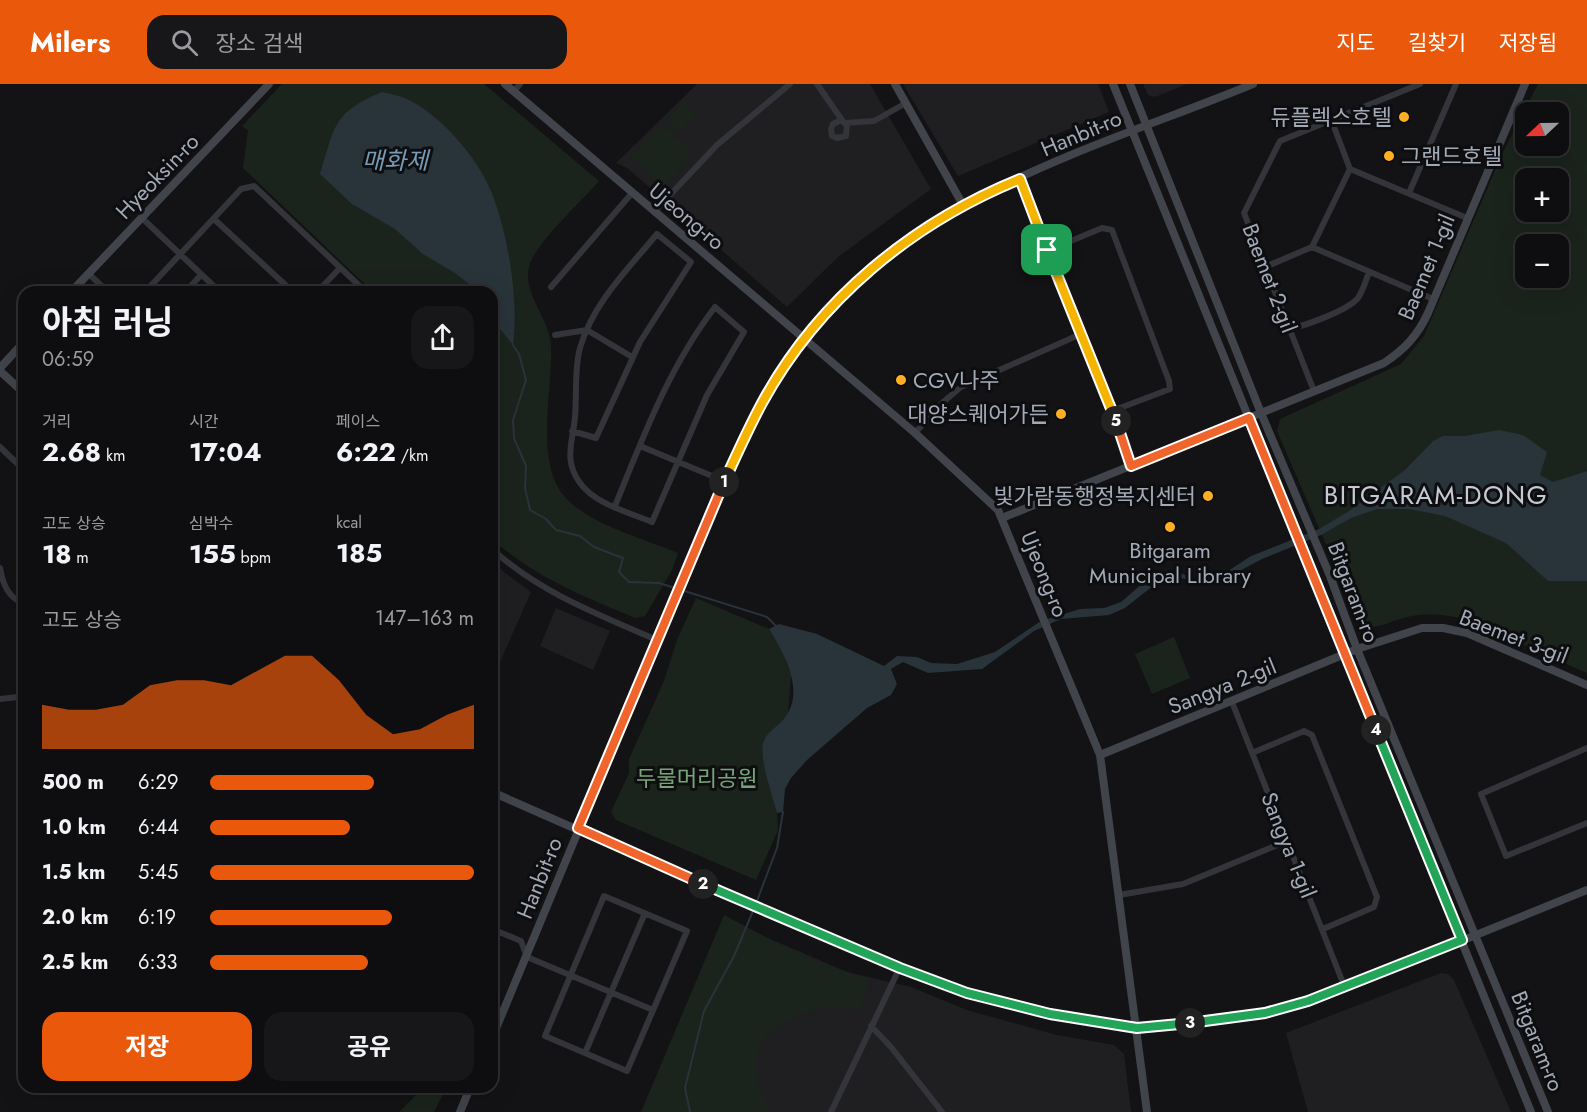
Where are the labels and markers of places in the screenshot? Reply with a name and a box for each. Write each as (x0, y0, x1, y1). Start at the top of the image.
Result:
place label: 듀플렉스호텔 (1271, 101, 1392, 133)
marker: 듀플렉스호텔 (1397, 110, 1411, 124)
place label: 그랜드호텔 (1401, 140, 1502, 172)
marker: 그랜드호텔 (1382, 149, 1396, 163)
pin (1021, 224, 1072, 275)
place label: CGV나주 (913, 364, 999, 396)
marker: CGV나주 (894, 373, 908, 387)
place label: 대양스퀘어가든 (907, 398, 1049, 430)
pin: 5 (1101, 406, 1131, 436)
marker: 대양스퀘어가든 (1054, 407, 1068, 421)
pin: 1 (709, 467, 739, 497)
place label: 빛가람동행정복지센터 (994, 480, 1196, 512)
marker: 빛가람동행정복지센터 (1201, 489, 1215, 503)
marker: Bitgaram Municipal Library (1163, 520, 1177, 534)
place label: Bitgaram Municipal Library (1089, 534, 1251, 591)
pin: 4 (1361, 715, 1391, 745)
pin: 2 (688, 869, 718, 899)
pin: 3 (1175, 1008, 1205, 1038)

